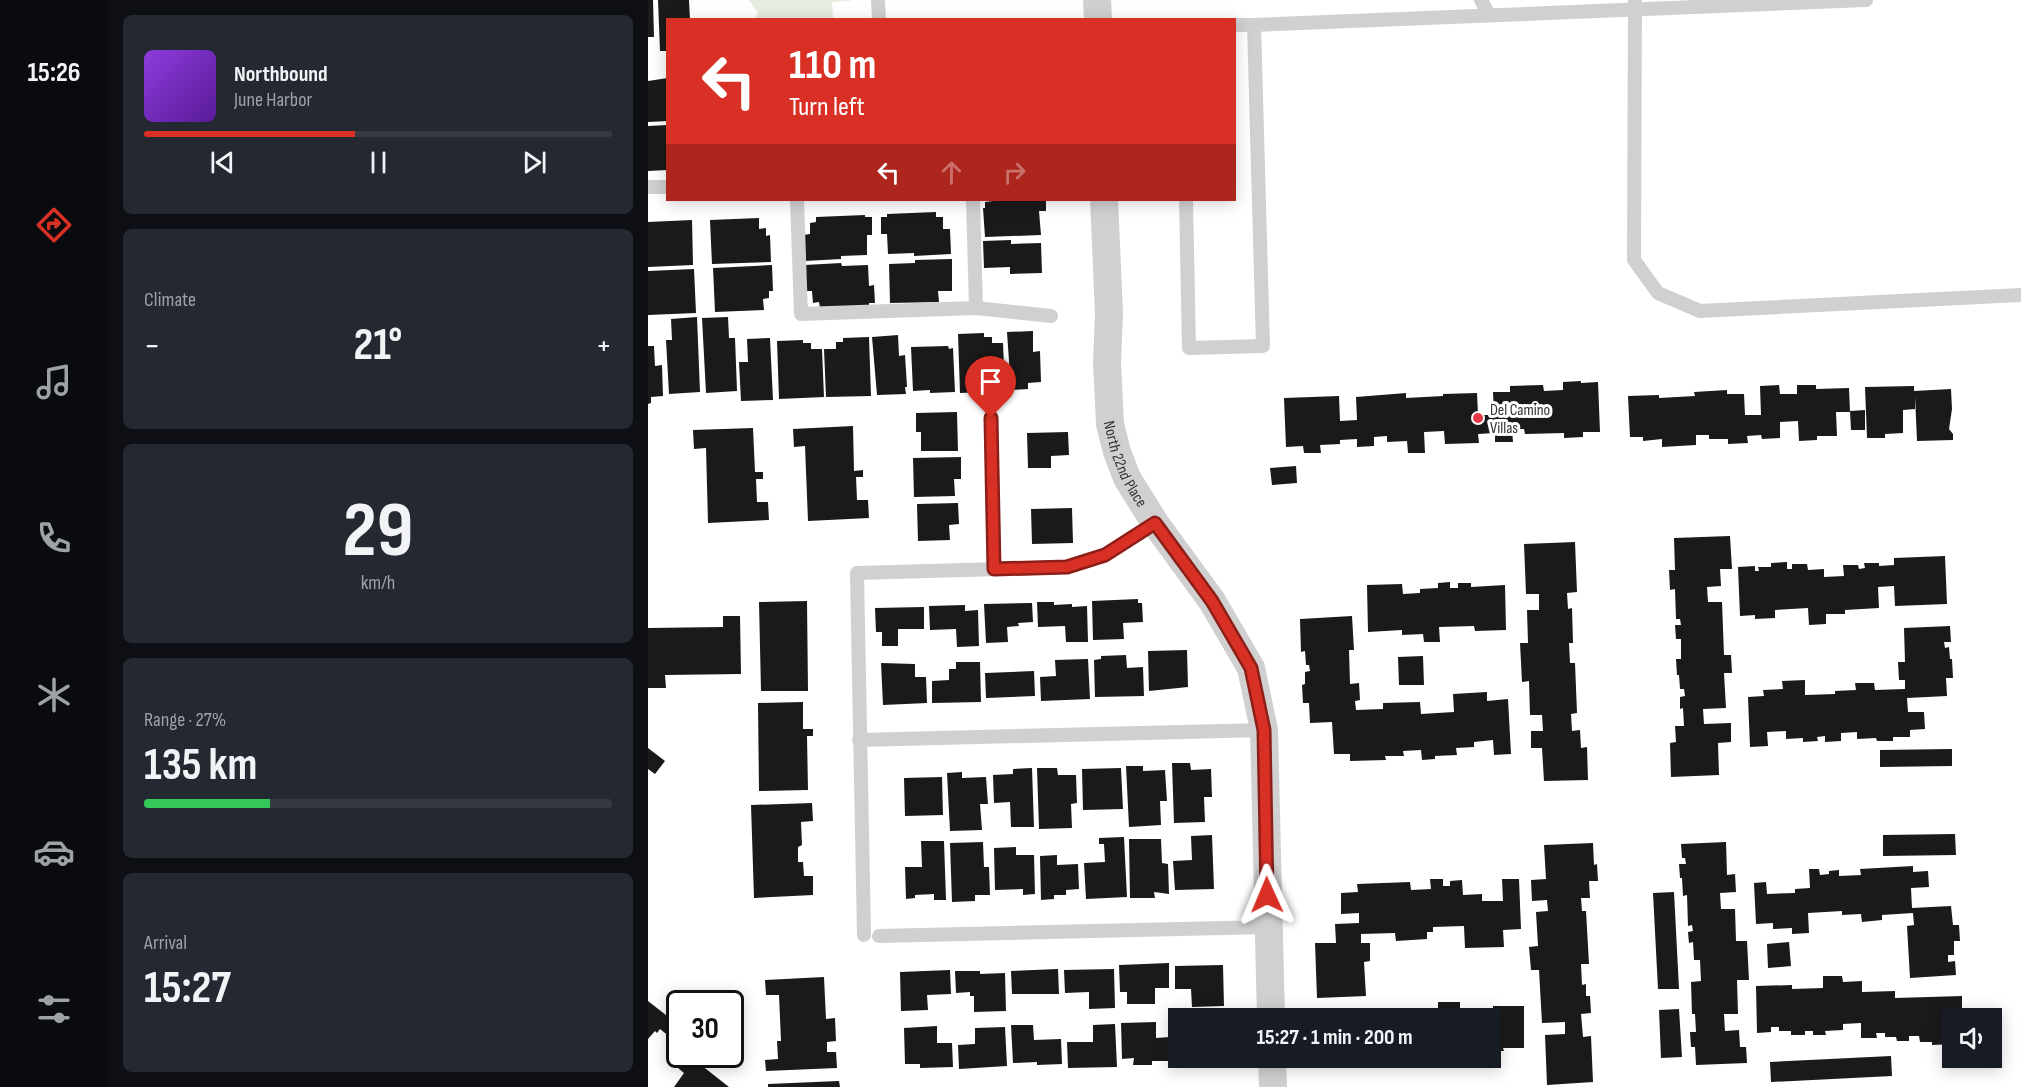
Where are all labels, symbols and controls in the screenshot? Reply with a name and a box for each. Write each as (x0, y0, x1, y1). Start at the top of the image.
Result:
text: 110 m (789, 40, 876, 91)
icon: left (690, 42, 768, 120)
text: 15:26 (27, 57, 81, 89)
text: Northbound (234, 61, 328, 88)
text: June Harbor (234, 88, 312, 112)
text: Turn left (789, 91, 865, 123)
icon: previous (206, 146, 239, 179)
icon: pause (362, 146, 395, 179)
icon: next (518, 146, 551, 179)
icon: left (872, 156, 905, 189)
icon: ahead (935, 156, 968, 189)
icon: right (998, 156, 1031, 189)
icon: directions (33, 204, 75, 246)
text: Climate (144, 288, 196, 312)
text: 21° (354, 318, 402, 373)
text: − (144, 326, 160, 366)
text: + (596, 326, 612, 366)
pin (965, 356, 1016, 418)
icon: music (33, 361, 75, 403)
icon: arrive (974, 365, 1007, 398)
place label: Del Camino Villas (1490, 401, 1550, 438)
marker: Del Camino Villas (1471, 411, 1485, 425)
street label: North 22nd Place (1099, 419, 1151, 511)
text: 29 (342, 485, 414, 578)
icon: phone (33, 517, 75, 559)
text: km/h (361, 571, 395, 595)
icon: climate (33, 674, 75, 716)
text: Range · 27% (144, 708, 226, 732)
text: 135 km (144, 738, 257, 793)
icon: car (33, 831, 75, 873)
position arrow (1235, 863, 1299, 927)
text: Arrival (144, 931, 187, 955)
text: 15:27 (144, 961, 231, 1016)
icon: filters (33, 988, 75, 1030)
speed limit sign: 30 (666, 990, 744, 1068)
map controls (1942, 1008, 2002, 1068)
button: sound (1942, 1008, 2002, 1068)
text: 15:27 · 1 min · 200 m (1256, 1024, 1413, 1051)

